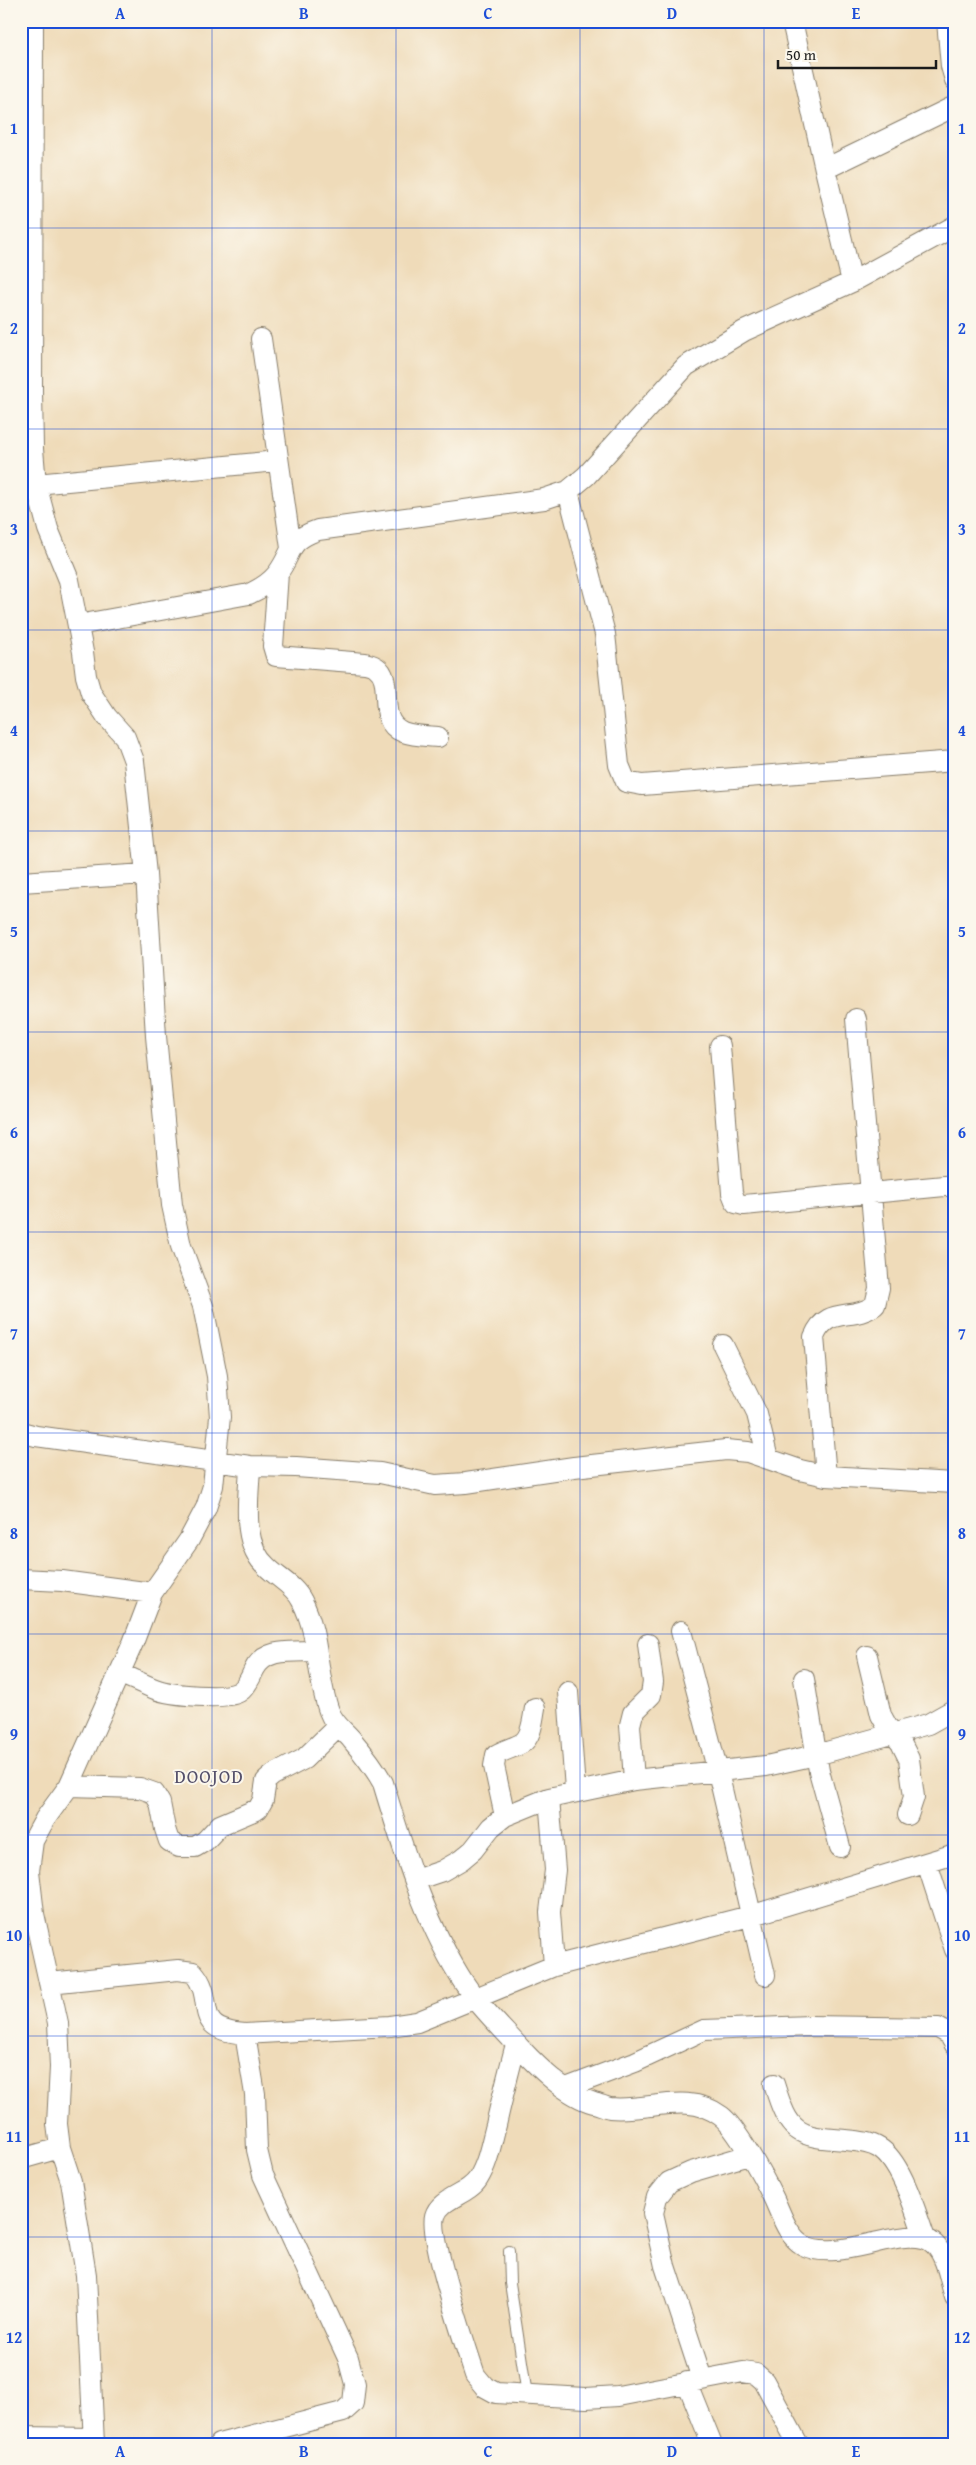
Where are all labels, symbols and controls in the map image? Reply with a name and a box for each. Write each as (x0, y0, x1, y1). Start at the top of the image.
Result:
text: A (115, 1, 126, 25)
text: B (299, 1, 309, 25)
text: C (483, 1, 493, 25)
text: D (667, 1, 677, 25)
text: E (852, 1, 861, 25)
scale bar (778, 38, 936, 70)
text: 50 m (786, 44, 817, 65)
text: 1 (10, 116, 18, 140)
text: 1 (958, 116, 966, 140)
text: 2 (10, 316, 18, 340)
text: 2 (958, 316, 966, 340)
text: 3 (10, 517, 18, 541)
text: 3 (958, 517, 966, 541)
text: 4 (10, 718, 18, 742)
text: 4 (958, 718, 966, 742)
text: 5 (10, 919, 18, 943)
text: 5 (958, 919, 966, 943)
text: 6 (10, 1120, 18, 1144)
text: 6 (958, 1120, 966, 1144)
text: 7 (10, 1321, 18, 1345)
text: 7 (958, 1321, 966, 1345)
text: 8 (10, 1521, 18, 1545)
text: 8 (958, 1521, 966, 1545)
text: 9 (10, 1722, 18, 1746)
text: 9 (958, 1722, 966, 1746)
district label: DOOJOD (174, 1762, 244, 1790)
text: 10 (6, 1923, 22, 1947)
text: 10 (954, 1923, 970, 1947)
text: 11 (6, 2124, 22, 2148)
text: 11 (954, 2124, 970, 2148)
text: 12 (6, 2325, 22, 2349)
text: 12 (954, 2325, 970, 2349)
text: A (115, 2439, 126, 2463)
text: B (299, 2439, 309, 2463)
text: C (483, 2439, 493, 2463)
text: D (667, 2439, 677, 2463)
text: E (852, 2439, 861, 2463)

